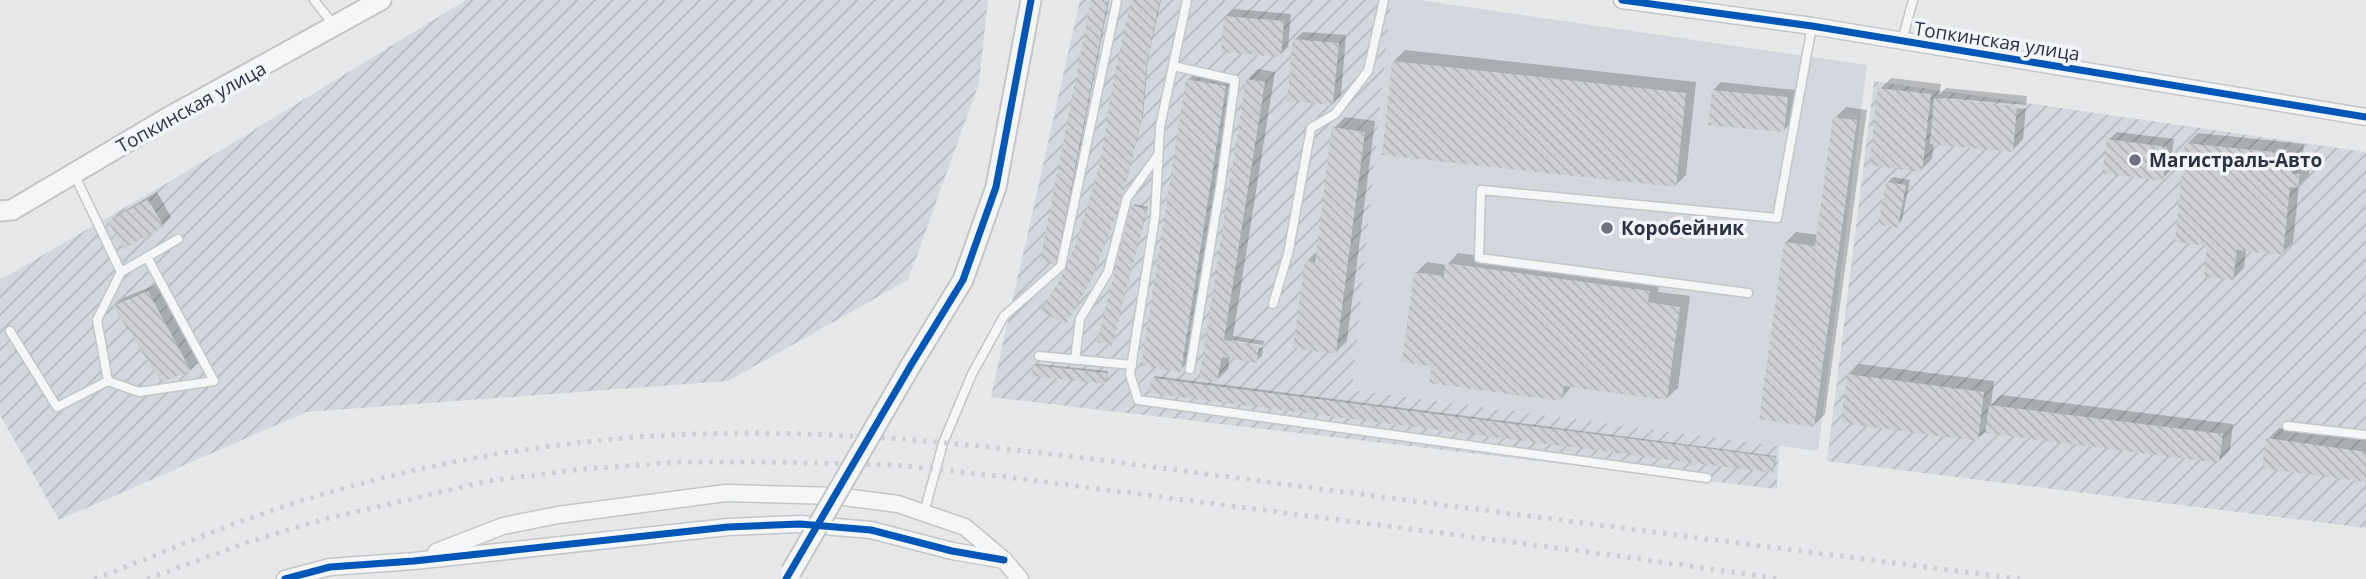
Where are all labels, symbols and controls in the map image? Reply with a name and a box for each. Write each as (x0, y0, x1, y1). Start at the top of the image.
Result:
street label: Топкинская улица (1912, 15, 2082, 67)
street label: Топкинская улица (111, 55, 271, 159)
place label: Магистраль-Авто (2149, 147, 2322, 173)
marker: Магистраль-Авто (2127, 152, 2143, 168)
place label: Коробейник (1621, 215, 1744, 241)
marker: Коробейник (1599, 220, 1615, 236)

